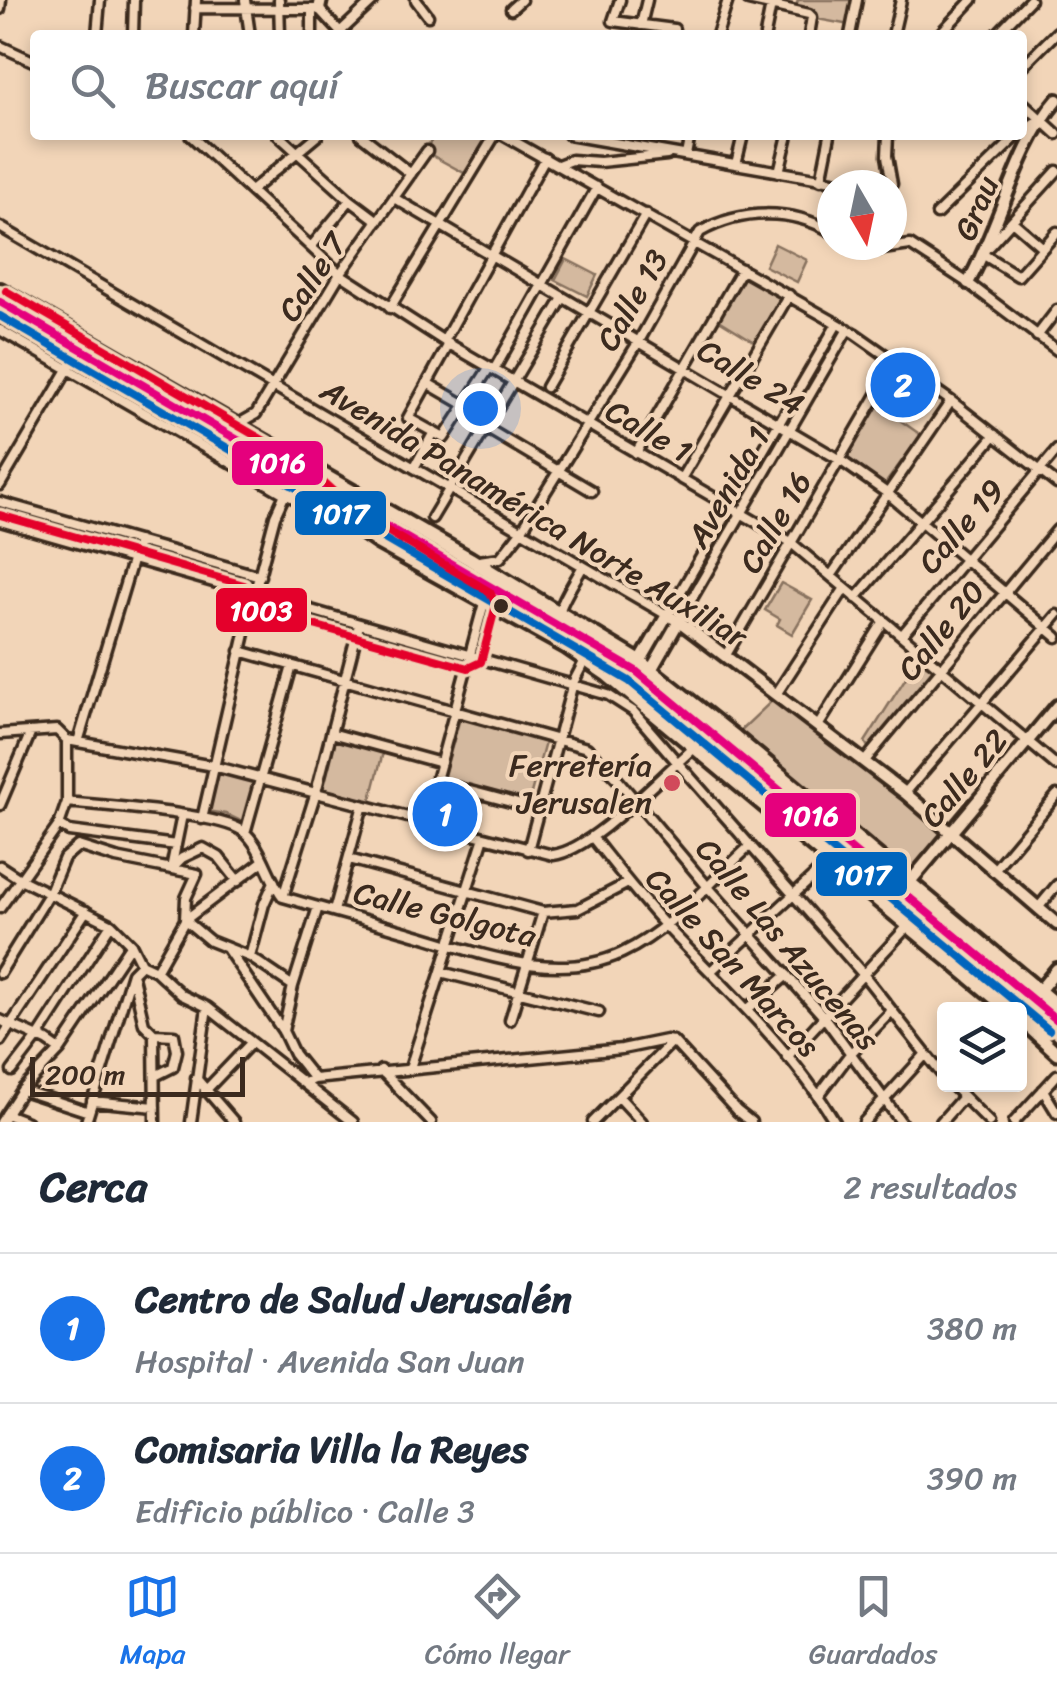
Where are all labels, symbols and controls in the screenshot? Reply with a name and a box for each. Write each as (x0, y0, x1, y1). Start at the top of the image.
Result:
search box (30, 30, 1027, 140)
text: Buscar aquí (145, 52, 339, 119)
icon: search (65, 58, 120, 113)
street label: Grau (937, 167, 1016, 250)
north arrow (817, 170, 907, 260)
street label: Calle 7 (262, 219, 364, 334)
street label: Calle 13 (580, 238, 685, 362)
street label: Calle 24 (686, 323, 816, 432)
pin: 2 (870, 348, 936, 422)
street label: Avenida Panamérica Norte Auxiliar (308, 362, 760, 665)
your location (455, 383, 506, 434)
street label: Calle 1 (594, 384, 703, 479)
street label: Avenida 1 (670, 415, 786, 560)
text: 1016 (248, 438, 306, 487)
line badge: 1016 (230, 439, 325, 487)
street label: Calle 16 (723, 460, 828, 585)
street label: Calle 19 (903, 465, 1020, 587)
line badge: 1017 (293, 489, 388, 537)
text: 1017 (311, 489, 371, 538)
street label: Calle 20 (882, 567, 1001, 694)
line badge: 1003 (214, 586, 309, 634)
text: 1003 (230, 586, 293, 635)
unlabelled marker (491, 596, 511, 616)
street label: Calle 22 (905, 716, 1023, 841)
place label: Ferretería Jerusalen (509, 737, 652, 831)
marker: Ferretería Jerusalen (661, 772, 683, 794)
pin: 1 (412, 776, 478, 852)
line badge: 1016 (763, 791, 858, 839)
text: 1016 (781, 791, 839, 840)
street label: Calle Las Azucenas (681, 824, 895, 1064)
line badge: 1017 (814, 850, 909, 898)
text: 1017 (833, 850, 893, 899)
street label: Calle San Marcos (631, 854, 835, 1071)
street label: Calle Golgota (348, 864, 543, 965)
map controls (937, 1002, 1027, 1092)
button: layers (937, 1002, 1027, 1092)
text: 200 m (45, 1050, 125, 1099)
scale bar (30, 1052, 245, 1096)
text: Cerca (40, 1150, 147, 1224)
text: 2 resultados (843, 1159, 1017, 1216)
text: Centro de Salud Jerusalén (135, 1266, 572, 1333)
text: 1 (66, 1300, 79, 1357)
text: 380 m (927, 1300, 1017, 1357)
text: Hospital · Avenida San Juan (135, 1333, 525, 1390)
text: Comisaria Villa la Reyes (135, 1416, 529, 1483)
text: 2 (63, 1450, 82, 1507)
text: 390 m (927, 1450, 1017, 1507)
text: Edificio público · Calle 3 (135, 1483, 475, 1540)
tab: Mapa (120, 1569, 185, 1678)
tab: Cómo llegar (425, 1569, 569, 1678)
tab: Guardados (809, 1569, 937, 1678)

